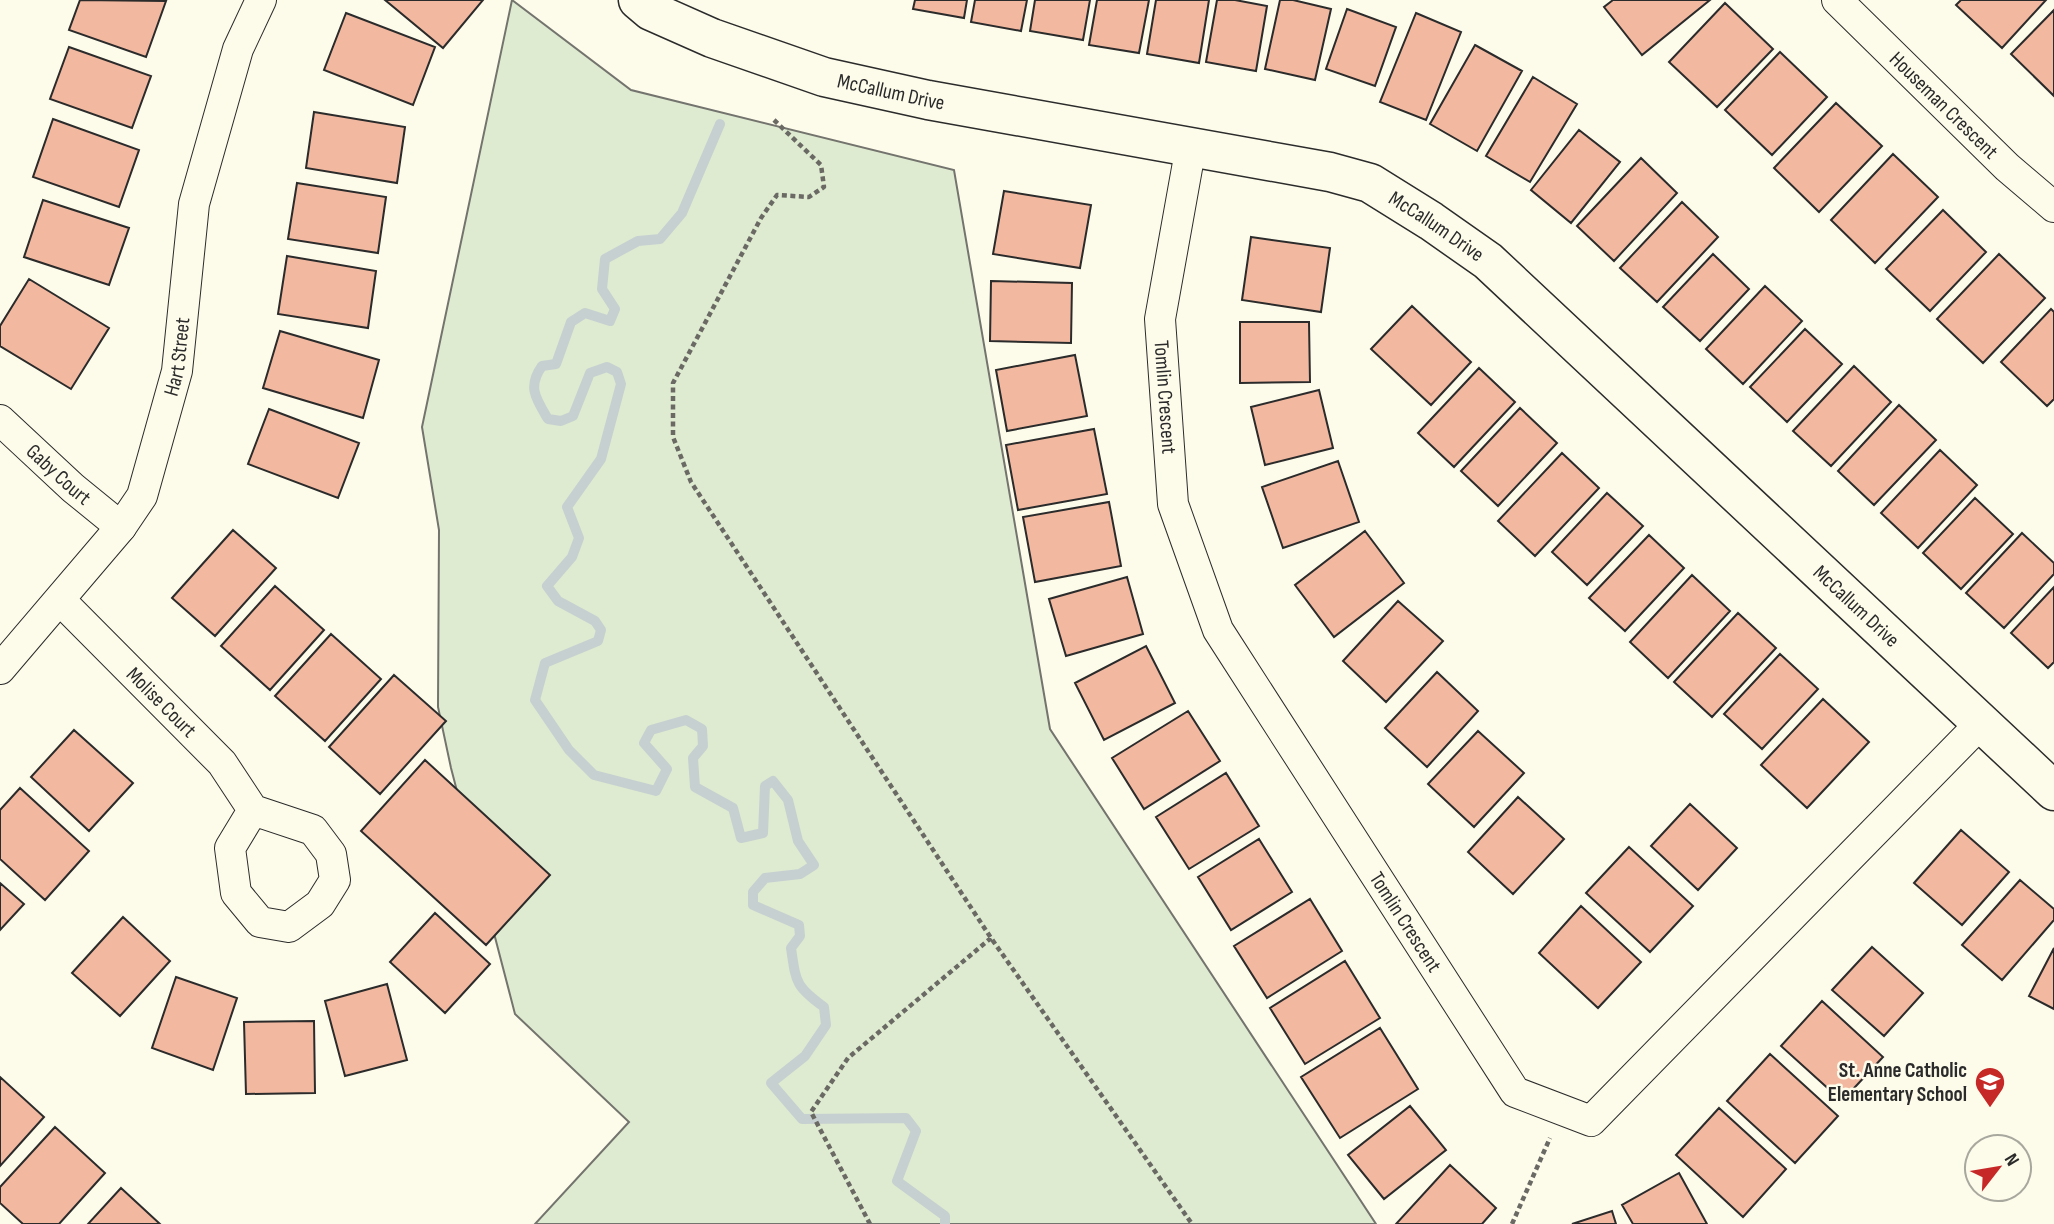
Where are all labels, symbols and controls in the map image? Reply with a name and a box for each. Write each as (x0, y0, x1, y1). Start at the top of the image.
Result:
street label: Houseman Crescent (1885, 46, 2003, 164)
street label: McCallum Drive (835, 68, 947, 115)
street label: McCallum Drive (1384, 186, 1489, 267)
street label: Hart Street (158, 316, 195, 399)
street label: Tomlin Crescent (1149, 339, 1182, 455)
street label: Gaby Court (21, 439, 96, 510)
street label: McCallum Drive (1808, 560, 1905, 652)
street label: Molise Court (121, 662, 202, 743)
street label: Tomlin Crescent (1364, 867, 1447, 977)
place label: St. Anne Catholic Elementary School (1828, 1058, 1967, 1107)
school or university icon: St. Anne Catholic Elementary School (1973, 1065, 2007, 1109)
north arrow (1963, 1133, 2033, 1203)
text: N (1999, 1150, 2024, 1170)

